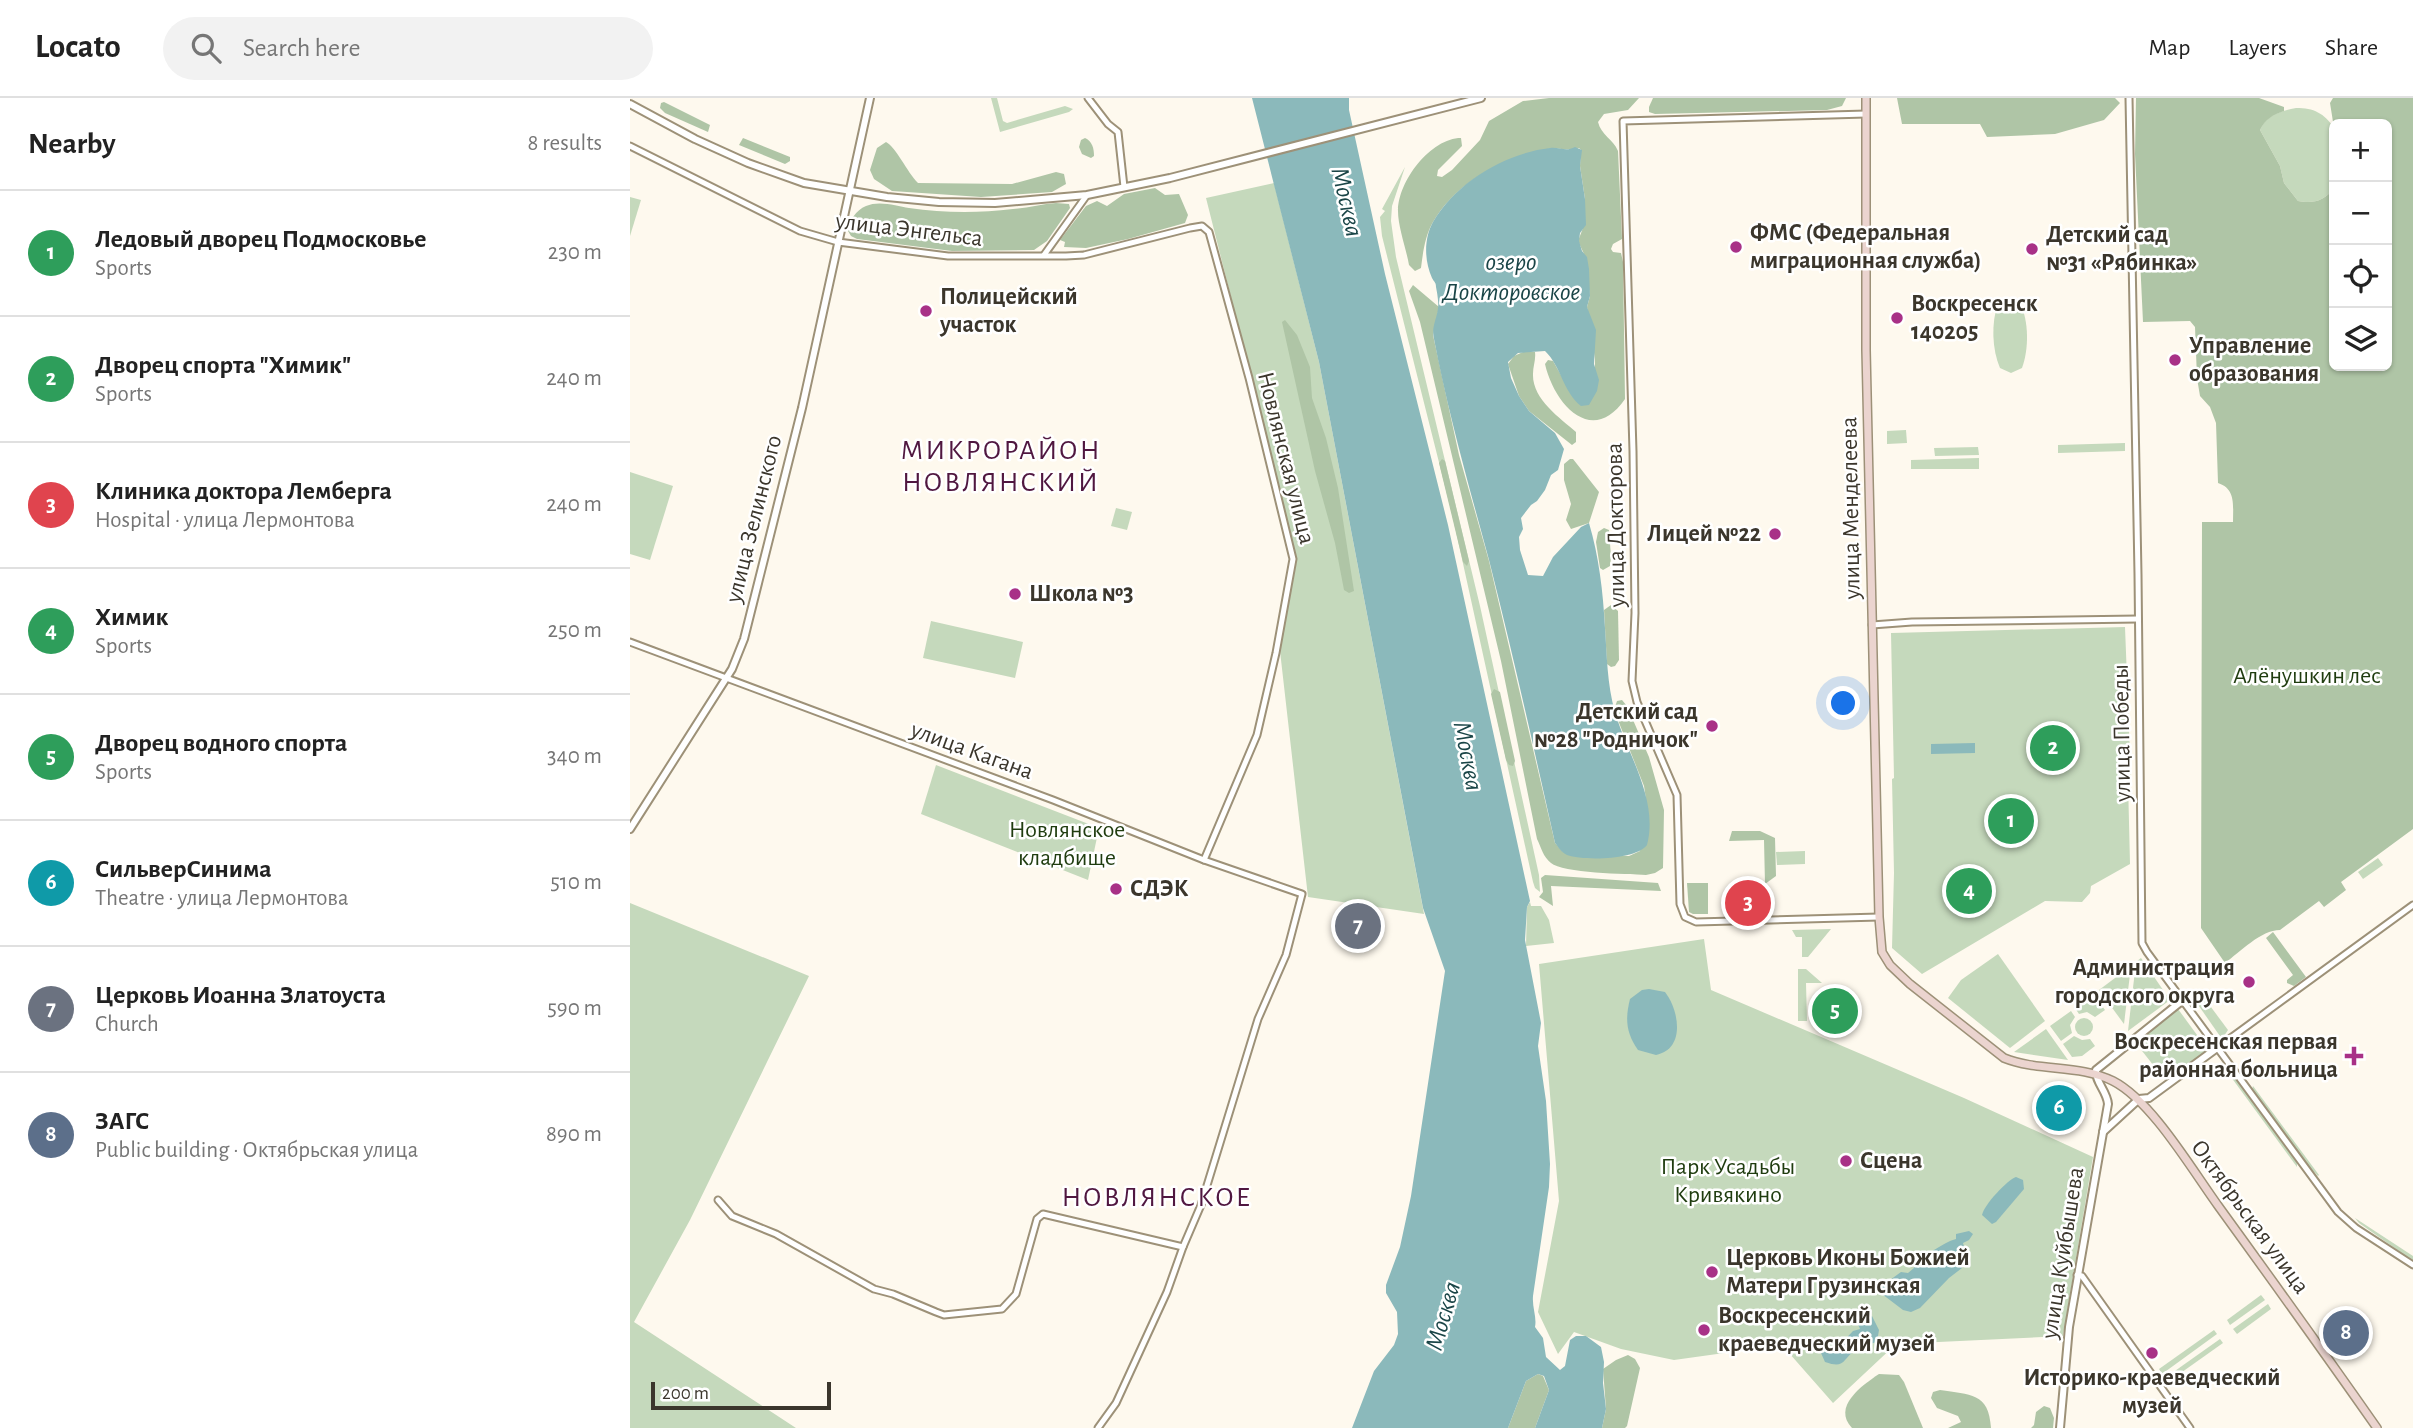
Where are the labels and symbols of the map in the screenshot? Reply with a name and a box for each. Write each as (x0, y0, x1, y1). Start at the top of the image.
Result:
water label: Москва (1326, 165, 1368, 239)
street label: улица Энгельса (833, 209, 984, 251)
place label: ФМС (Федеральная миграционная служба) (1750, 221, 1982, 273)
place label: Детский сад №31 «Рябинка» (2046, 223, 2197, 275)
marker: ФМС (Федеральная миграционная служба) (1728, 239, 1744, 255)
marker: Детский сад №31 «Рябинка» (2024, 241, 2040, 257)
water label: озеро Докторовское (1441, 249, 1580, 305)
place label: Полицейский участок (939, 285, 1078, 337)
place label: Воскресенск 140205 (1911, 292, 2038, 344)
marker: Полицейский участок (918, 303, 934, 319)
marker: Воскресенск 140205 (1889, 310, 1905, 326)
place label: Управление образования (2189, 334, 2319, 386)
marker: Управление образования (2167, 352, 2183, 368)
street label: Новлянская улица (1253, 369, 1319, 547)
street label: улица Менделеева (1837, 416, 1865, 601)
street label: улица Зелинского (721, 433, 786, 606)
district label: МИКРОРАЙОН НОВЛЯНСКИЙ (900, 436, 1102, 497)
street label: улица Докторова (1603, 442, 1629, 609)
place label: Лицей №22 (1647, 522, 1761, 546)
marker: Лицей №22 (1767, 526, 1783, 542)
place label: Школа №3 (1029, 582, 1134, 606)
marker: Школа №3 (1007, 586, 1023, 602)
street label: улица Победы (2109, 664, 2135, 803)
park label: Алёнушкин лес (2233, 664, 2381, 688)
your location (1826, 686, 1860, 720)
place label: Детский сад №28 "Родничок" (1534, 700, 1698, 752)
street label: улица Кагана (907, 717, 1036, 784)
marker: Детский сад №28 "Родничок" (1704, 718, 1720, 734)
water label: Москва (1449, 719, 1487, 793)
pin: 2 (2030, 722, 2076, 774)
pin: 1 (1988, 795, 2034, 847)
park label: Новлянское кладбище (1009, 818, 1125, 870)
pin: 4 (1946, 865, 1992, 917)
place label: СДЭК (1130, 877, 1189, 901)
pin: 3 (1725, 877, 1771, 929)
marker: СДЭК (1108, 881, 1124, 897)
pin: 7 (1335, 900, 1381, 952)
place label: Администрация городского округа (2055, 956, 2235, 1008)
marker: Администрация городского округа (2241, 974, 2257, 990)
pin: 5 (1812, 985, 1858, 1037)
place label: Воскресенская первая районная больница (2114, 1030, 2338, 1082)
marker: Воскресенская первая районная больница (2344, 1046, 2364, 1066)
pin: 6 (2036, 1082, 2082, 1134)
street label: Октябрьская улица (2186, 1136, 2314, 1298)
place label: Сцена (1860, 1149, 1922, 1173)
marker: Сцена (1838, 1153, 1854, 1169)
park label: Парк Усадьбы Кривякино (1661, 1155, 1795, 1207)
street label: улица Куйбышева (2037, 1165, 2088, 1342)
district label: НОВЛЯНСКОЕ (1061, 1184, 1253, 1212)
place label: Церковь Иконы Божией Матери Грузинская (1726, 1246, 1970, 1298)
marker: Церковь Иконы Божией Матери Грузинская (1704, 1264, 1720, 1280)
water label: Москва (1421, 1279, 1465, 1353)
place label: Воскресенский краеведческий музей (1718, 1304, 1935, 1356)
pin: 8 (2323, 1307, 2369, 1359)
marker: Воскресенский краеведческий музей (1696, 1322, 1712, 1338)
marker: Историко-краеведческий музей (2144, 1345, 2160, 1361)
place label: Историко-краеведческий музей (2024, 1366, 2281, 1418)
scale bar (651, 1379, 831, 1411)

